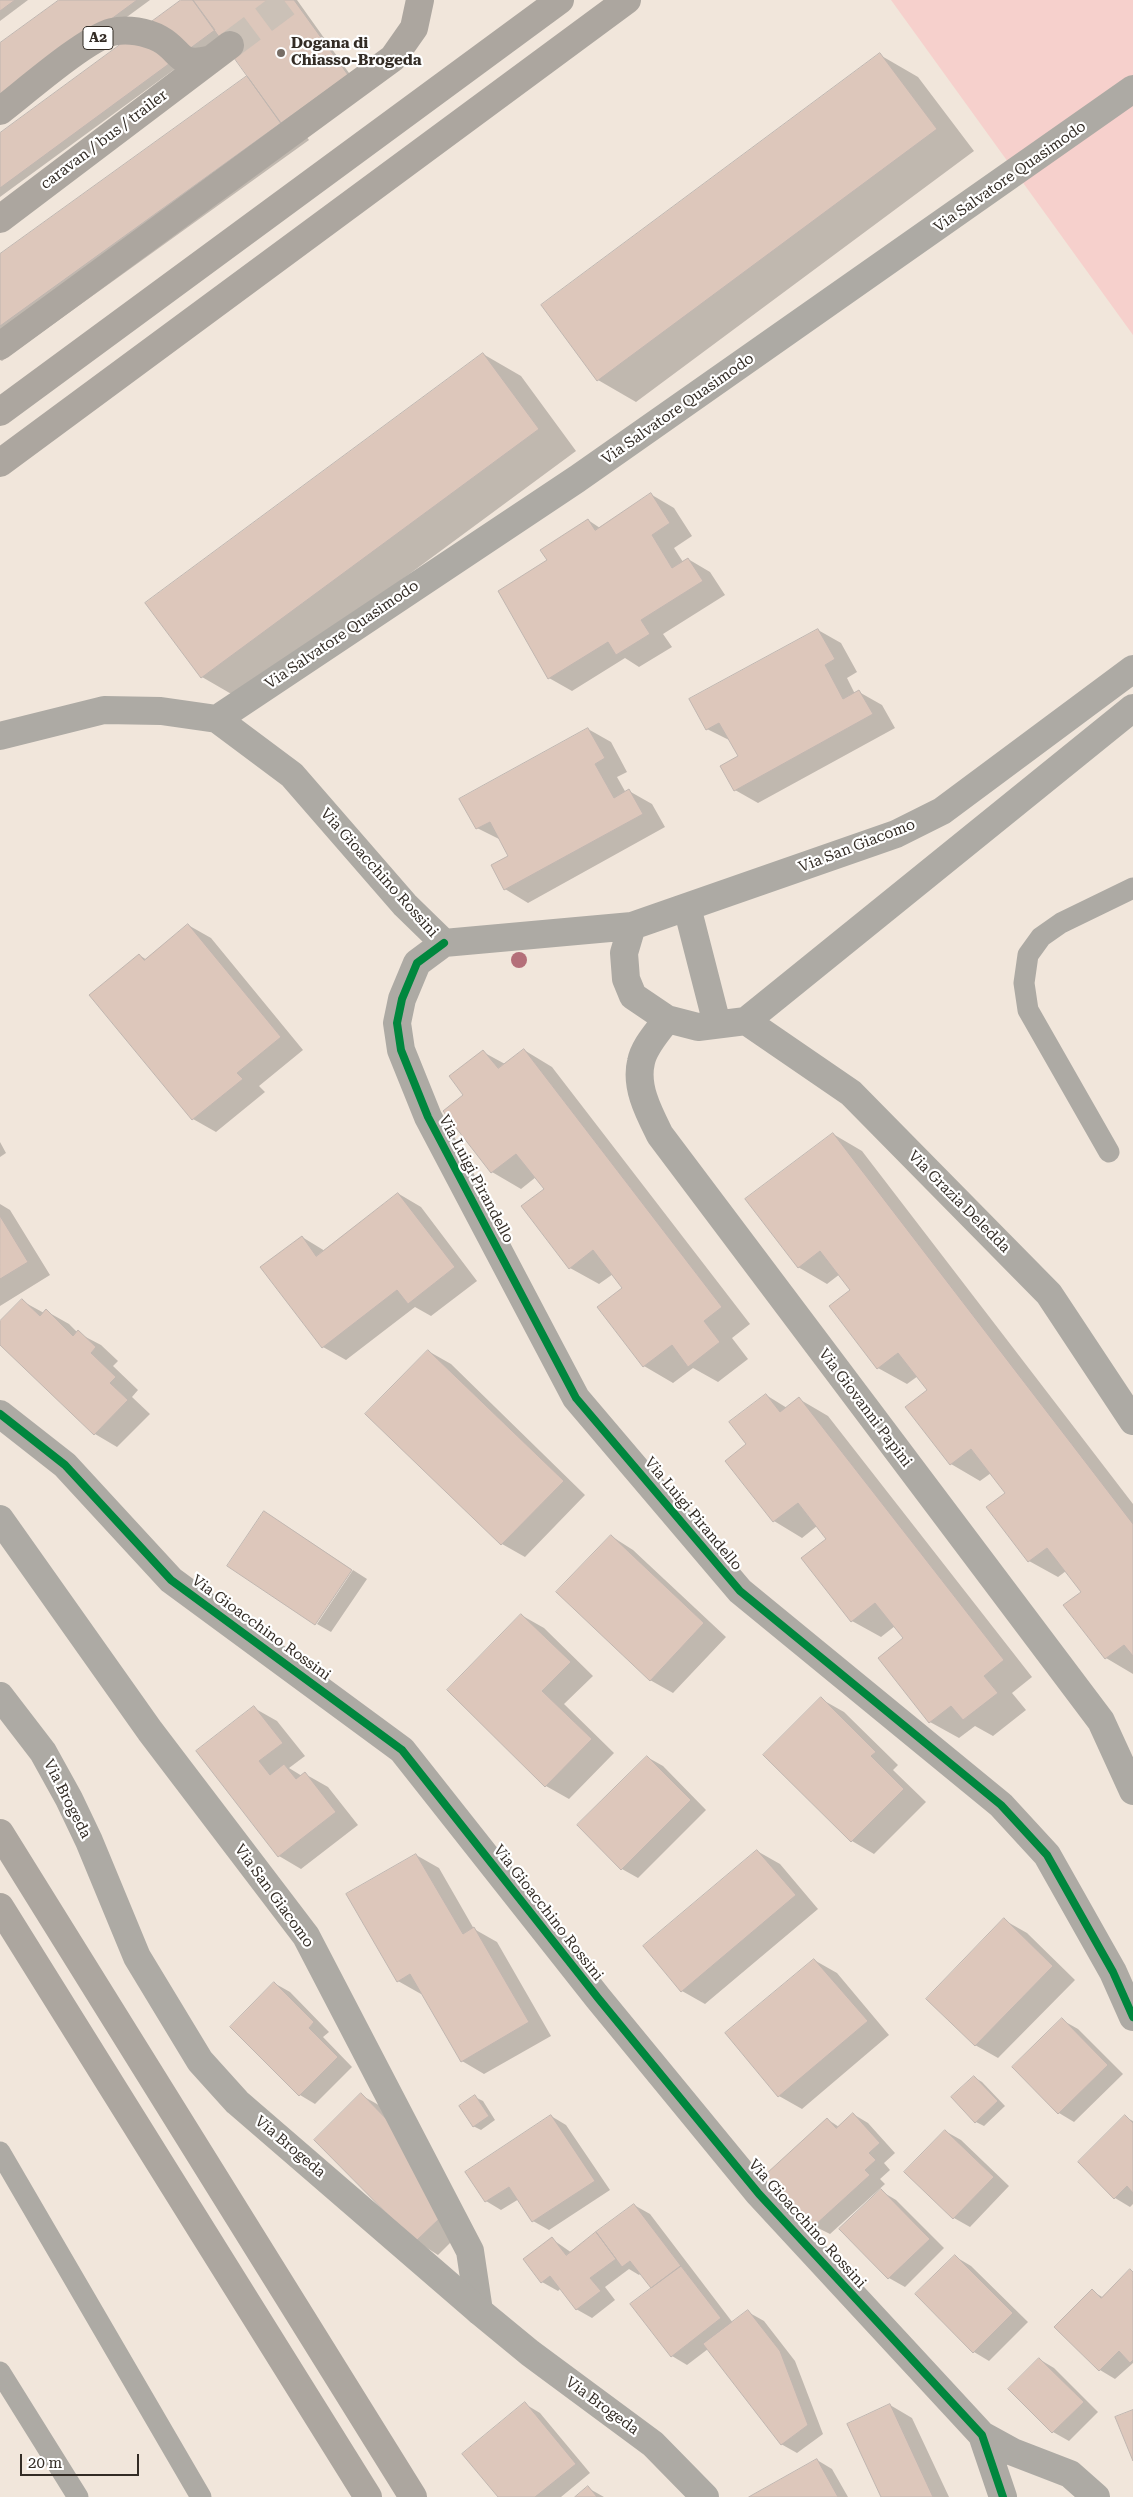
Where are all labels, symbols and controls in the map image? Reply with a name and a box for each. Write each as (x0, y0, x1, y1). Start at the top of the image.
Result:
road number: A2 (83, 26, 113, 49)
place label: Dogana di Chiasso-Brogeda (291, 35, 422, 70)
marker: Dogana di Chiasso-Brogeda (275, 47, 287, 59)
street label: caravan / bus / trailer (37, 86, 171, 194)
street label: Via Salvatore Quasimodo (931, 118, 1089, 236)
street label: Via Salvatore Quasimodo (599, 350, 757, 468)
street label: Via Salvatore Quasimodo (262, 577, 422, 693)
street label: Via Gioacchino Rossini (316, 805, 442, 941)
street label: Via San Giacomo (796, 816, 918, 876)
street label: Via Luigi Pirandello (435, 1112, 517, 1246)
street label: Via Grazia Deledda (904, 1147, 1014, 1257)
street label: Via Giovanni Papini (815, 1345, 915, 1471)
street label: Via Luigi Pirandello (640, 1454, 746, 1574)
street label: Via Gioacchino Rossini (188, 1572, 334, 1684)
street label: Via Brogeda (39, 1756, 95, 1842)
street label: Via San Giacomo (231, 1841, 317, 1951)
street label: Via Gioacchino Rossini (489, 1842, 607, 1984)
street label: Via Brogeda (251, 2112, 329, 2182)
street label: Via Gioacchino Rossini (744, 2156, 870, 2292)
street label: Via Brogeda (562, 2373, 642, 2439)
scale bar (22, 2444, 141, 2476)
text: 20 m (28, 2454, 62, 2472)

